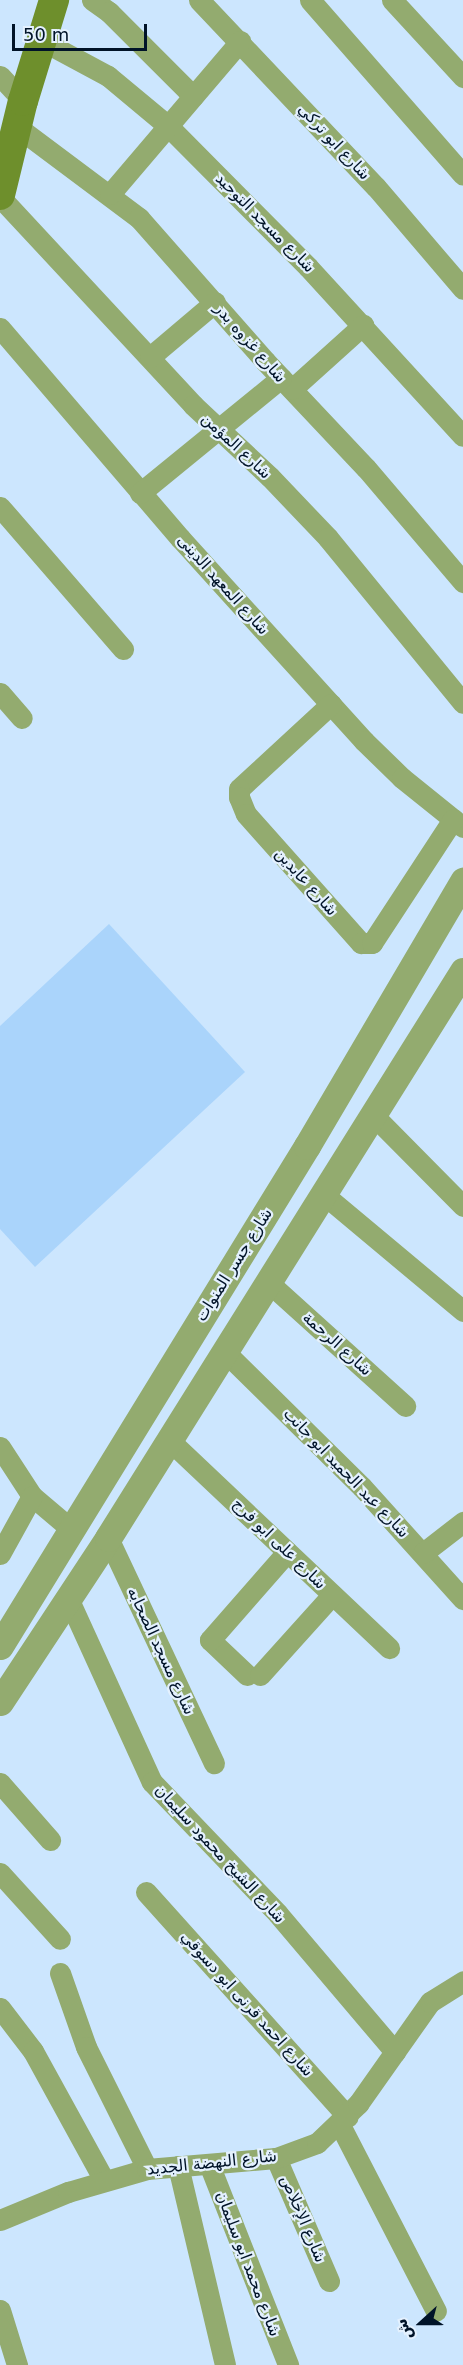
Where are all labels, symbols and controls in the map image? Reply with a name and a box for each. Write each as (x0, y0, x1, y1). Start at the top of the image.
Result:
scale bar (15, 12, 150, 50)
text: 50 m (23, 24, 69, 45)
street label: شارع ابو تركي (294, 100, 374, 184)
street label: شارع مسجد التوحيد (211, 169, 319, 277)
street label: شارع غزوه بدر (210, 299, 290, 387)
street label: شارع المؤمن (197, 409, 275, 483)
street label: شارع المعهد الدينى (173, 531, 273, 639)
street label: شارع عابدين (271, 844, 341, 920)
street label: شارع جسر المنوات (191, 1205, 277, 1325)
street label: شارع الرحمة (298, 1308, 376, 1380)
street label: شارع عبد الحميد ابو جانب (279, 1404, 413, 1542)
street label: شارع على ابو فرج (228, 1494, 330, 1594)
street label: شارع مسجد الصحابه (123, 1584, 199, 1718)
street label: شارع الشيخ محمود سليمان (151, 1781, 289, 1927)
street label: شارع احمد قرنى ابو دسوقي (177, 1927, 317, 2081)
street label: شارع النهضة الجديد (146, 2147, 278, 2179)
street label: شارع الإخلاص (276, 2172, 330, 2266)
street label: شارع محمد ابو سليمان (211, 2189, 285, 2339)
north arrow (391, 2293, 451, 2353)
text: ش (391, 2316, 417, 2343)

